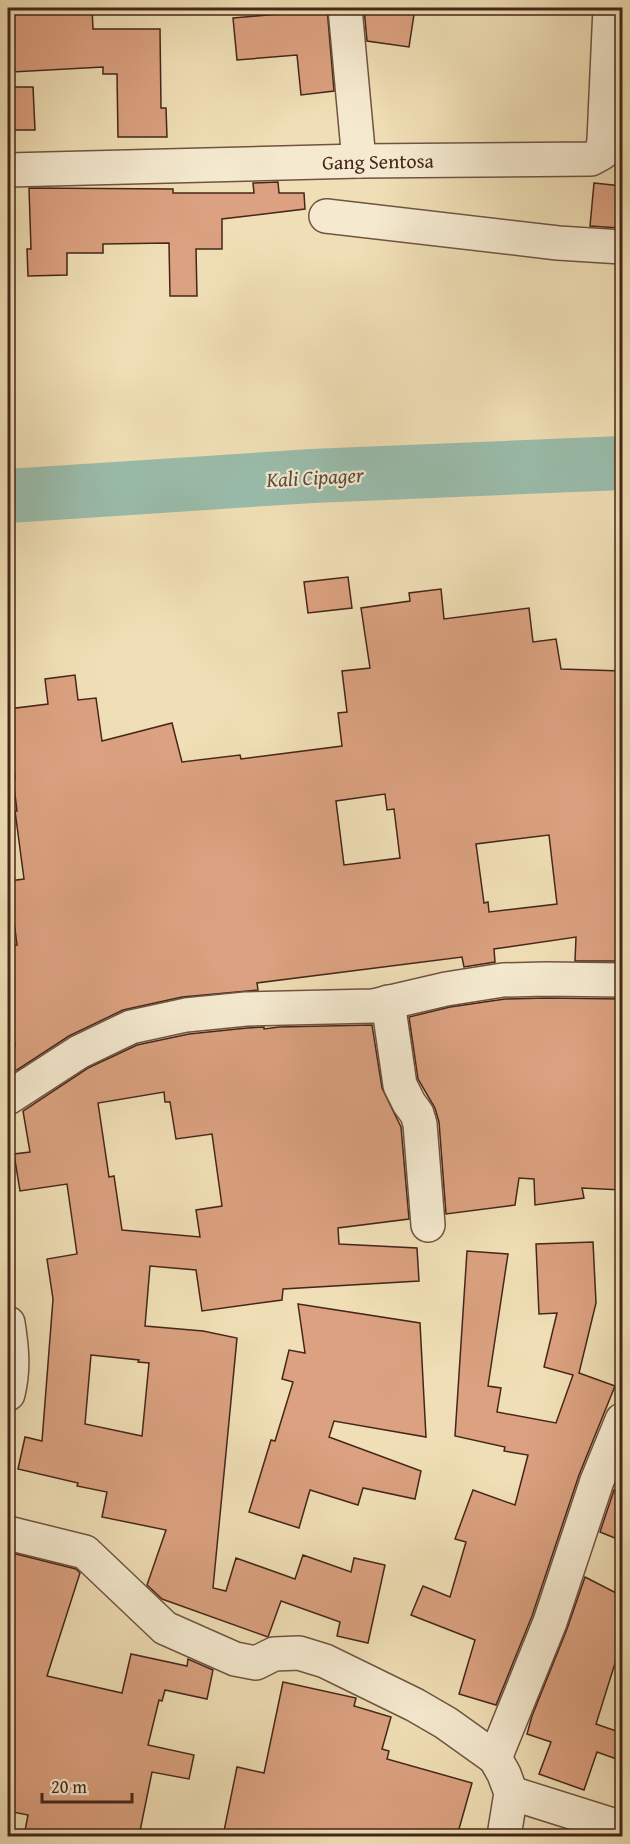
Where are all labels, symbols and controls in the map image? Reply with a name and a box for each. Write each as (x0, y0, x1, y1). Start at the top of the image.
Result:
street label: Gang Sentosa (322, 146, 435, 176)
water label: Kali Cipager (265, 459, 366, 495)
scale bar (42, 1766, 132, 1804)
text: 20 m (51, 1773, 87, 1800)

